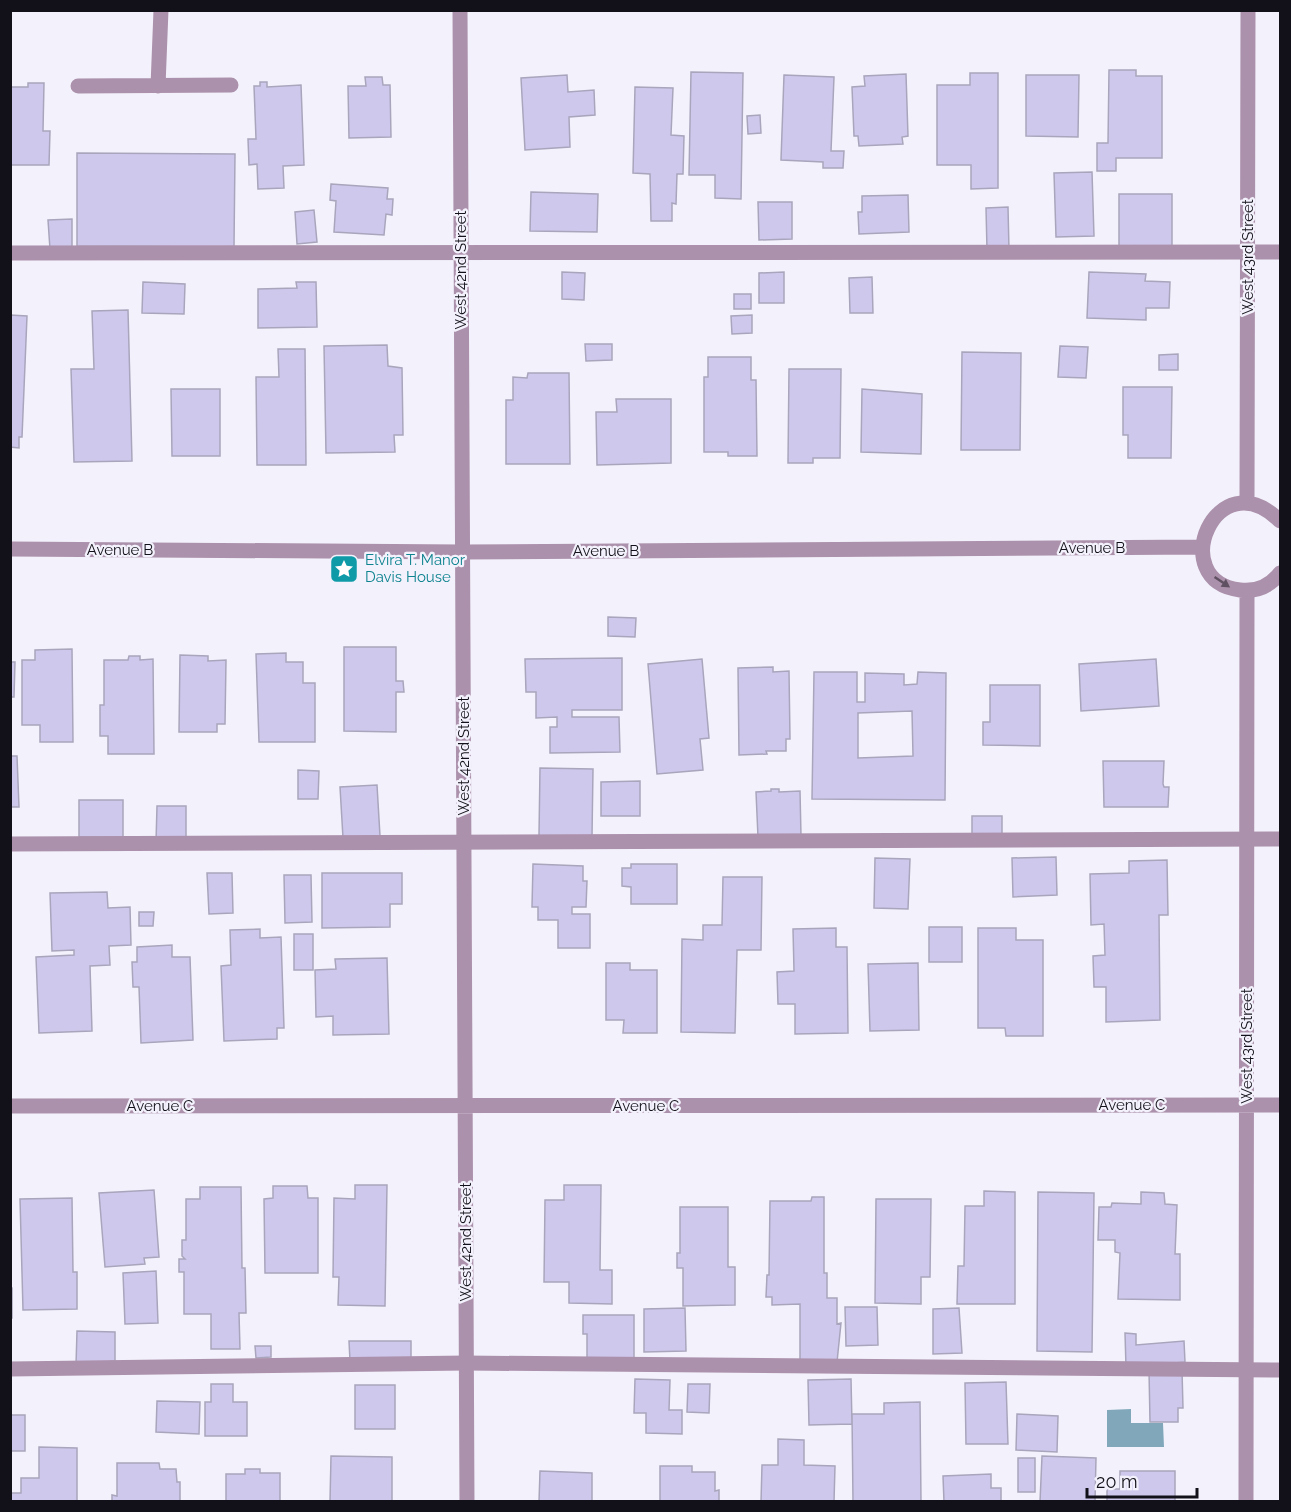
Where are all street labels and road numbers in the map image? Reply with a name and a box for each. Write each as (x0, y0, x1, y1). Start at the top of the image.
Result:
street label: West 43rd Street (1239, 199, 1257, 315)
street label: West 42nd Street (452, 210, 470, 330)
street label: Avenue B (1059, 539, 1125, 557)
street label: Avenue B (87, 541, 153, 559)
street label: Avenue B (573, 542, 639, 560)
street label: West 42nd Street (455, 696, 473, 816)
street label: West 43rd Street (1238, 988, 1256, 1104)
street label: Avenue C (1099, 1096, 1165, 1114)
street label: Avenue C (127, 1097, 193, 1115)
street label: Avenue C (613, 1097, 679, 1115)
street label: West 42nd Street (457, 1182, 475, 1302)

